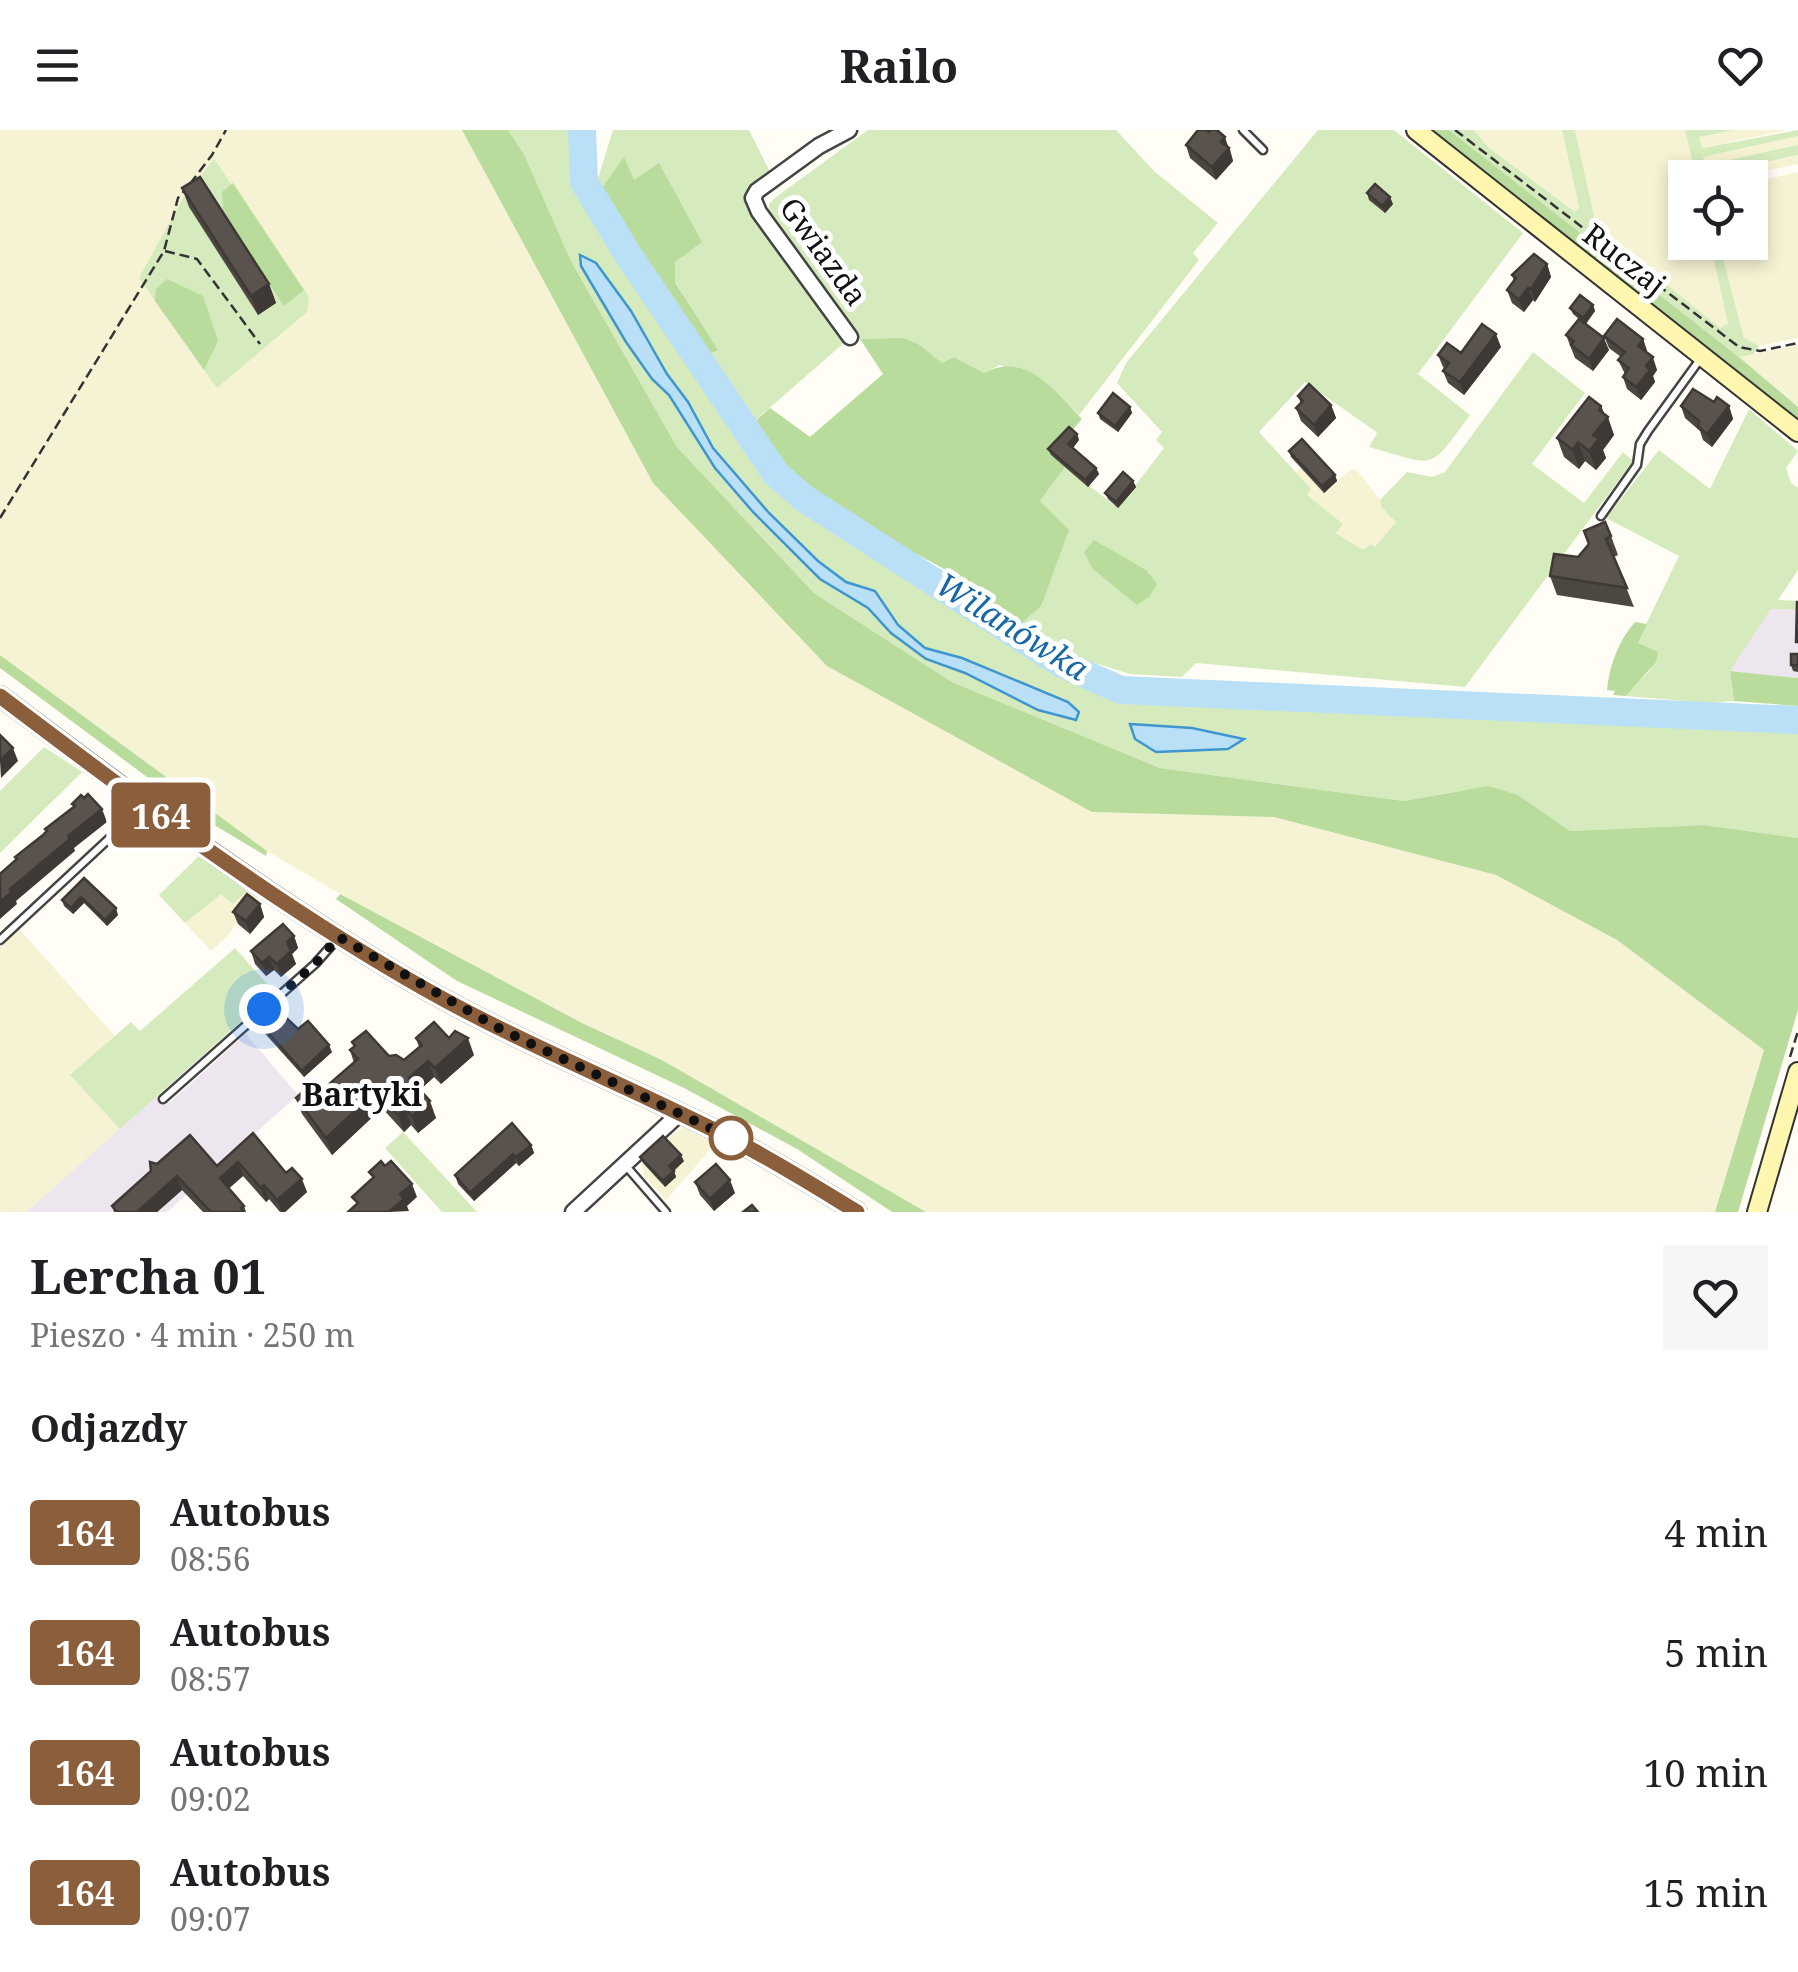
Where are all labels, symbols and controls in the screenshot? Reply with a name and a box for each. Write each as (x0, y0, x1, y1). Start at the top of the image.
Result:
text: Railo (840, 35, 958, 96)
icon: menu (30, 38, 85, 93)
icon: heart (1713, 38, 1768, 93)
map controls (1668, 160, 1768, 260)
button: locate (1668, 160, 1768, 260)
street label: Gwiazda (771, 189, 877, 313)
street label: Ruczaj (1575, 214, 1675, 304)
water label: Wilanówka (929, 562, 1097, 690)
line badge: 164 (104, 782, 218, 848)
text: 164 (131, 792, 191, 839)
your location (239, 984, 289, 1034)
district label: Bartyki (302, 1072, 422, 1115)
unlabelled marker (710, 1117, 752, 1159)
text: Lercha 01 (30, 1243, 267, 1308)
button: heart (1663, 1245, 1768, 1350)
text: Pieszo · 4 min · 250 m (30, 1313, 355, 1356)
text: Odjazdy (30, 1401, 187, 1453)
text: Autobus (170, 1485, 330, 1537)
text: 4 min (1664, 1506, 1768, 1558)
text: 164 (55, 1509, 115, 1556)
text: 08:56 (170, 1537, 251, 1580)
text: Autobus (170, 1605, 330, 1657)
text: 5 min (1664, 1626, 1768, 1678)
text: 164 (55, 1629, 115, 1676)
text: 08:57 (170, 1657, 251, 1700)
text: Autobus (170, 1725, 330, 1777)
text: 10 min (1643, 1746, 1768, 1798)
text: 164 (55, 1749, 115, 1796)
text: 09:02 (170, 1777, 251, 1820)
text: Autobus (170, 1845, 330, 1897)
text: 15 min (1643, 1866, 1768, 1918)
text: 164 (55, 1869, 115, 1916)
text: 09:07 (170, 1897, 251, 1940)

